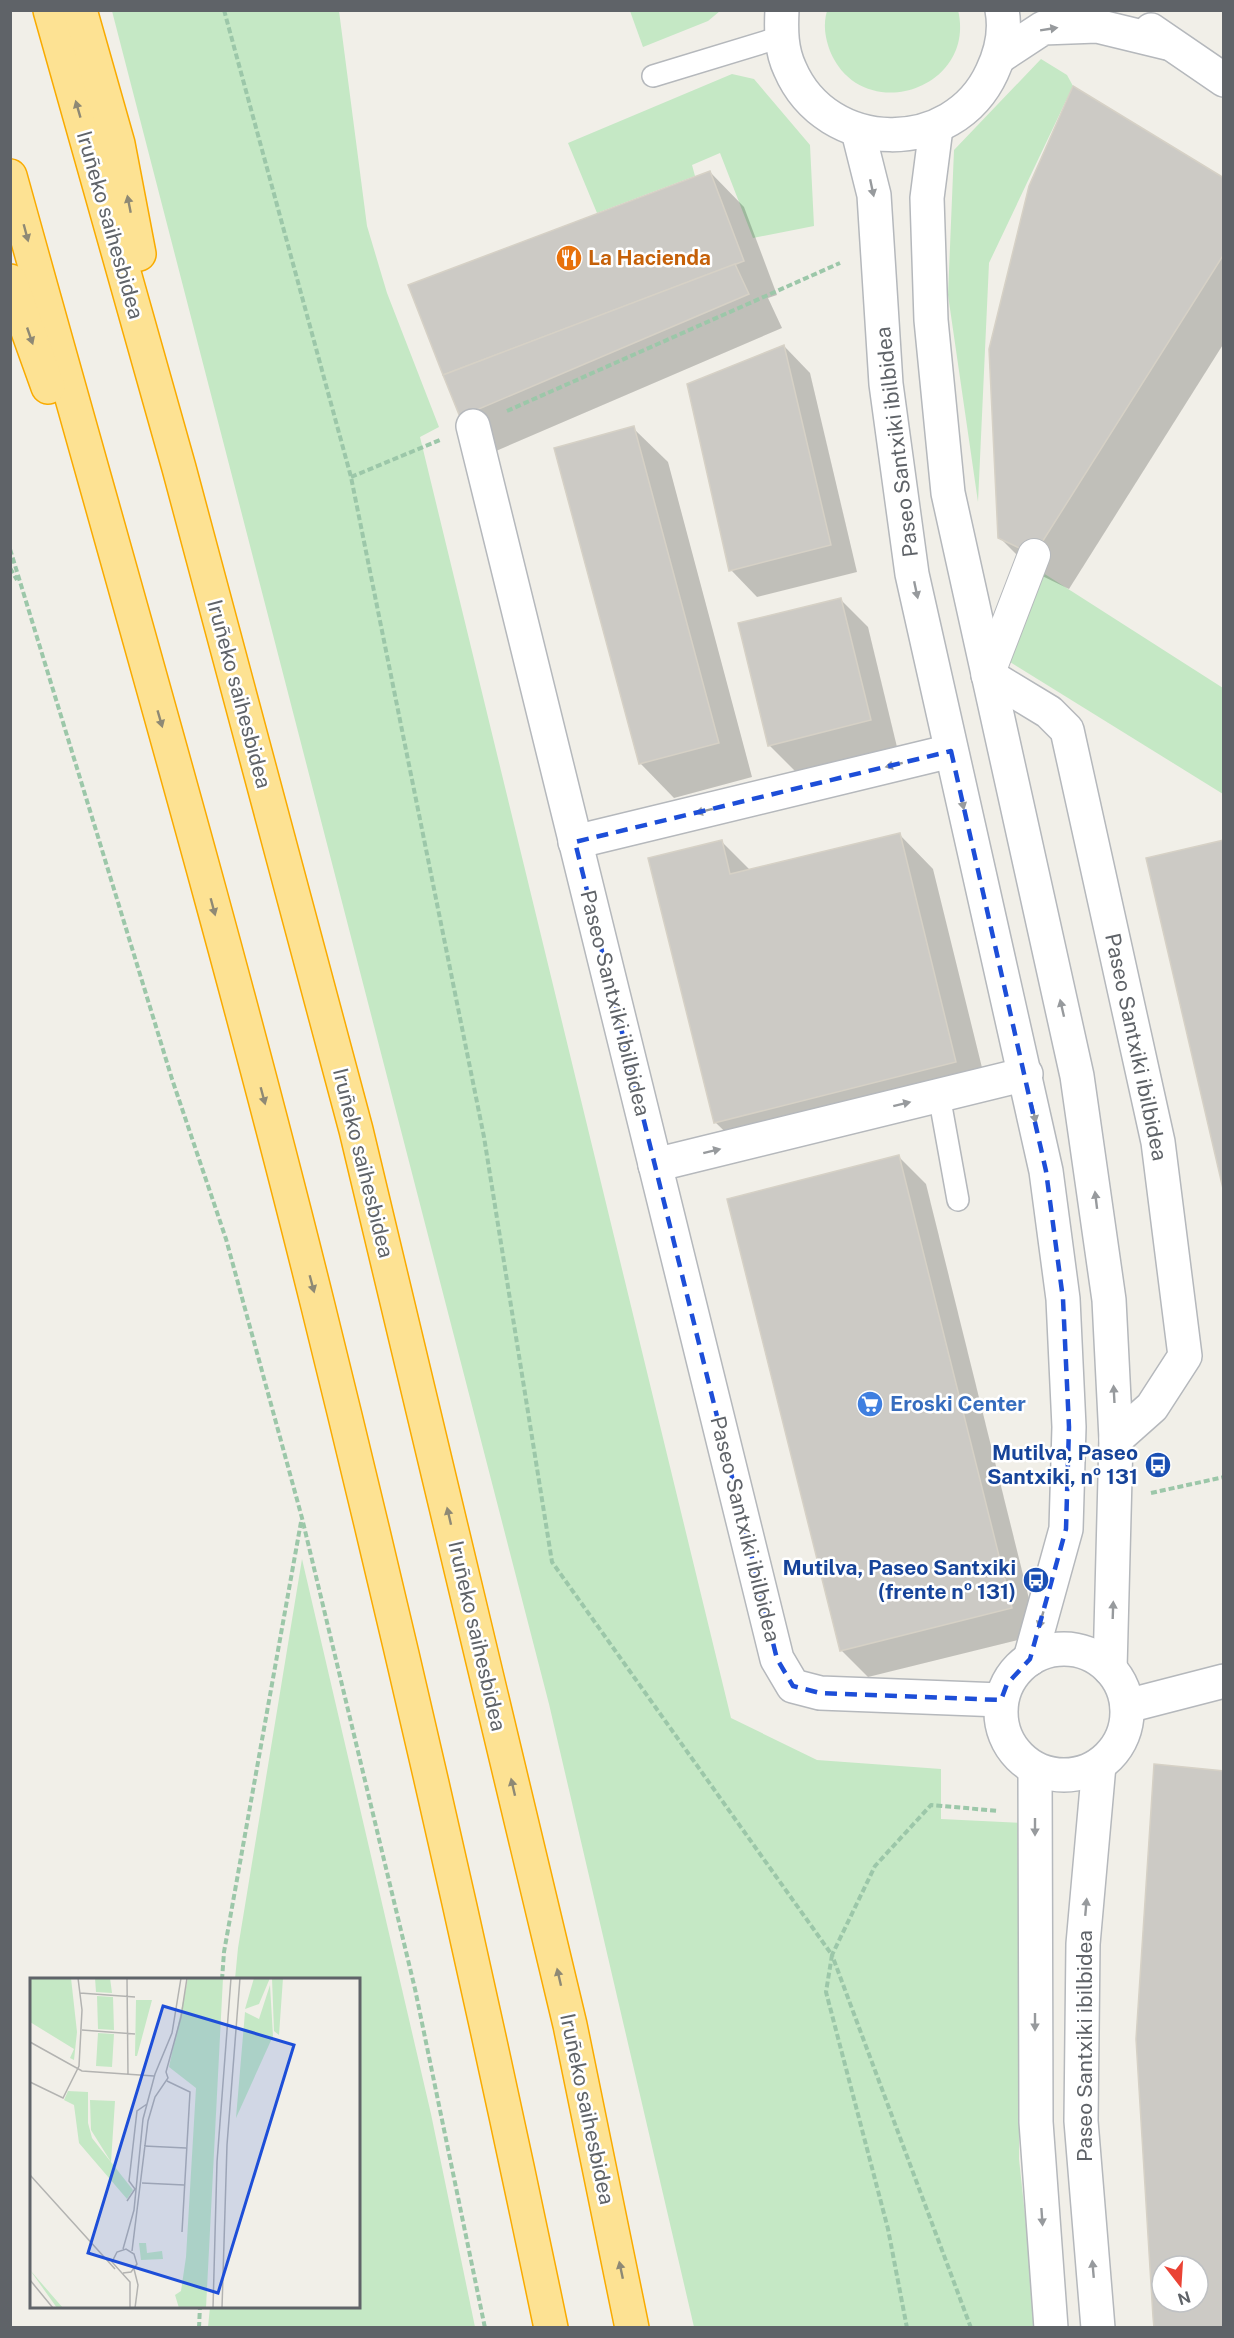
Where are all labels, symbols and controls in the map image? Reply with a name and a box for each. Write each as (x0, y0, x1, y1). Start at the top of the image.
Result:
one-way arrow (1040, 24, 1059, 33)
one-way arrow (72, 99, 82, 118)
street label: Iruñeko saihesbidea (72, 128, 149, 322)
one-way arrow (868, 179, 877, 198)
one-way arrow (124, 195, 133, 214)
one-way arrow (22, 224, 31, 242)
restaurant icon: La Hacienda (554, 243, 584, 273)
place label: La Hacienda (588, 245, 711, 270)
street label: Paseo Santxiki ibilbidea (870, 325, 923, 559)
one-way arrow (25, 328, 35, 346)
one-way arrow (912, 581, 921, 600)
street label: Iruñeko saihesbidea (202, 597, 277, 791)
one-way arrow (156, 710, 165, 728)
one-way arrow (885, 760, 903, 770)
one-way arrow (958, 792, 968, 811)
one-way arrow (695, 806, 713, 816)
street label: Paseo Santxiki ibilbidea (575, 887, 656, 1118)
one-way arrow (209, 898, 218, 916)
street label: Paseo Santxiki ibilbidea (1100, 931, 1173, 1163)
one-way arrow (1056, 999, 1066, 1018)
street label: Iruñeko saihesbidea (328, 1066, 399, 1260)
one-way arrow (258, 1086, 268, 1105)
one-way arrow (892, 1099, 911, 1109)
one-way arrow (1030, 1105, 1039, 1124)
one-way arrow (703, 1145, 721, 1155)
one-way arrow (1092, 1191, 1101, 1210)
one-way arrow (308, 1275, 318, 1293)
one-way arrow (1109, 1385, 1118, 1404)
supermarket icon: Eroski Center (855, 1389, 885, 1419)
place label: Eroski Center (890, 1391, 1026, 1416)
street label: Paseo Santxiki ibilbidea (705, 1413, 786, 1644)
place label: Mutilva, Paseo Santxiki, nº 131 (987, 1440, 1138, 1489)
bus stop icon: Mutilva, Paseo Santxiki, nº 131 (1143, 1450, 1173, 1480)
one-way arrow (443, 1506, 453, 1525)
street label: Iruñeko saihesbidea (443, 1538, 512, 1733)
place label: Mutilva, Paseo Santxiki (frente nº 131) (782, 1555, 1016, 1604)
bus stop icon: Mutilva, Paseo Santxiki (frente nº 131) (1021, 1565, 1051, 1595)
one-way arrow (1108, 1601, 1117, 1620)
one-way arrow (1036, 1611, 1045, 1629)
one-way arrow (508, 1778, 518, 1796)
one-way arrow (1030, 1818, 1040, 1837)
one-way arrow (1081, 1897, 1091, 1916)
street label: Paseo Santxiki ibilbidea (1072, 1930, 1097, 2162)
one-way arrow (553, 1967, 563, 1986)
inset map (30, 1978, 360, 2308)
street label: Iruñeko saihesbidea (555, 2011, 620, 2207)
one-way arrow (1030, 2013, 1040, 2032)
one-way arrow (1037, 2208, 1047, 2227)
north arrow (1150, 2254, 1210, 2314)
one-way arrow (616, 2260, 625, 2279)
one-way arrow (1088, 2260, 1098, 2279)
text: N (1175, 2287, 1193, 2309)

